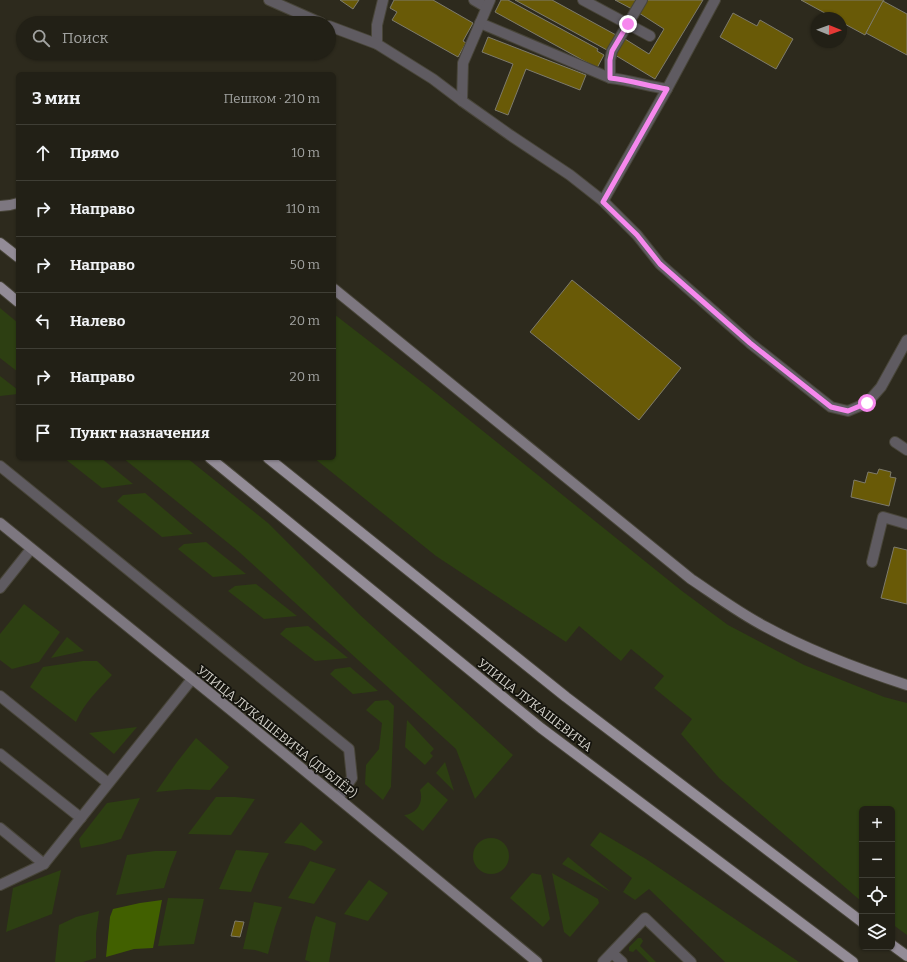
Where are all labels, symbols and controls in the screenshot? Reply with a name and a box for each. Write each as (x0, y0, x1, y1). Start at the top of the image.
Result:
north arrow (811, 12, 847, 48)
route end (619, 15, 637, 33)
search box (16, 16, 336, 60)
icon: search (30, 27, 52, 49)
text: Поиск (62, 29, 108, 47)
text: 3 мин (32, 88, 80, 109)
text: Пешком · 210 m (223, 91, 320, 106)
icon: ahead (32, 142, 54, 164)
text: Прямо (70, 144, 119, 162)
text: 10 m (291, 145, 320, 160)
icon: right (32, 198, 54, 220)
text: Направо (70, 200, 135, 218)
text: 110 m (286, 201, 320, 216)
icon: right (32, 254, 54, 276)
text: Направо (70, 256, 135, 274)
text: 50 m (290, 257, 320, 272)
icon: left (32, 310, 54, 332)
text: Налево (70, 312, 125, 330)
text: 20 m (290, 313, 320, 328)
icon: right (32, 366, 54, 388)
text: Направо (70, 368, 135, 386)
text: 20 m (290, 369, 320, 384)
route start (858, 394, 876, 412)
icon: arrive (32, 422, 54, 444)
text: Пункт назначения (70, 424, 210, 442)
street label: УЛИЦА ЛУКАШЕВИЧА (475, 655, 596, 755)
street label: УЛИЦА ЛУКАШЕВИЧА (ДУБЛЁР) (194, 663, 360, 801)
map controls (859, 806, 895, 950)
button: + (859, 806, 895, 842)
button: − (859, 842, 895, 878)
button: locate (859, 878, 895, 914)
button: layers (859, 914, 895, 950)

